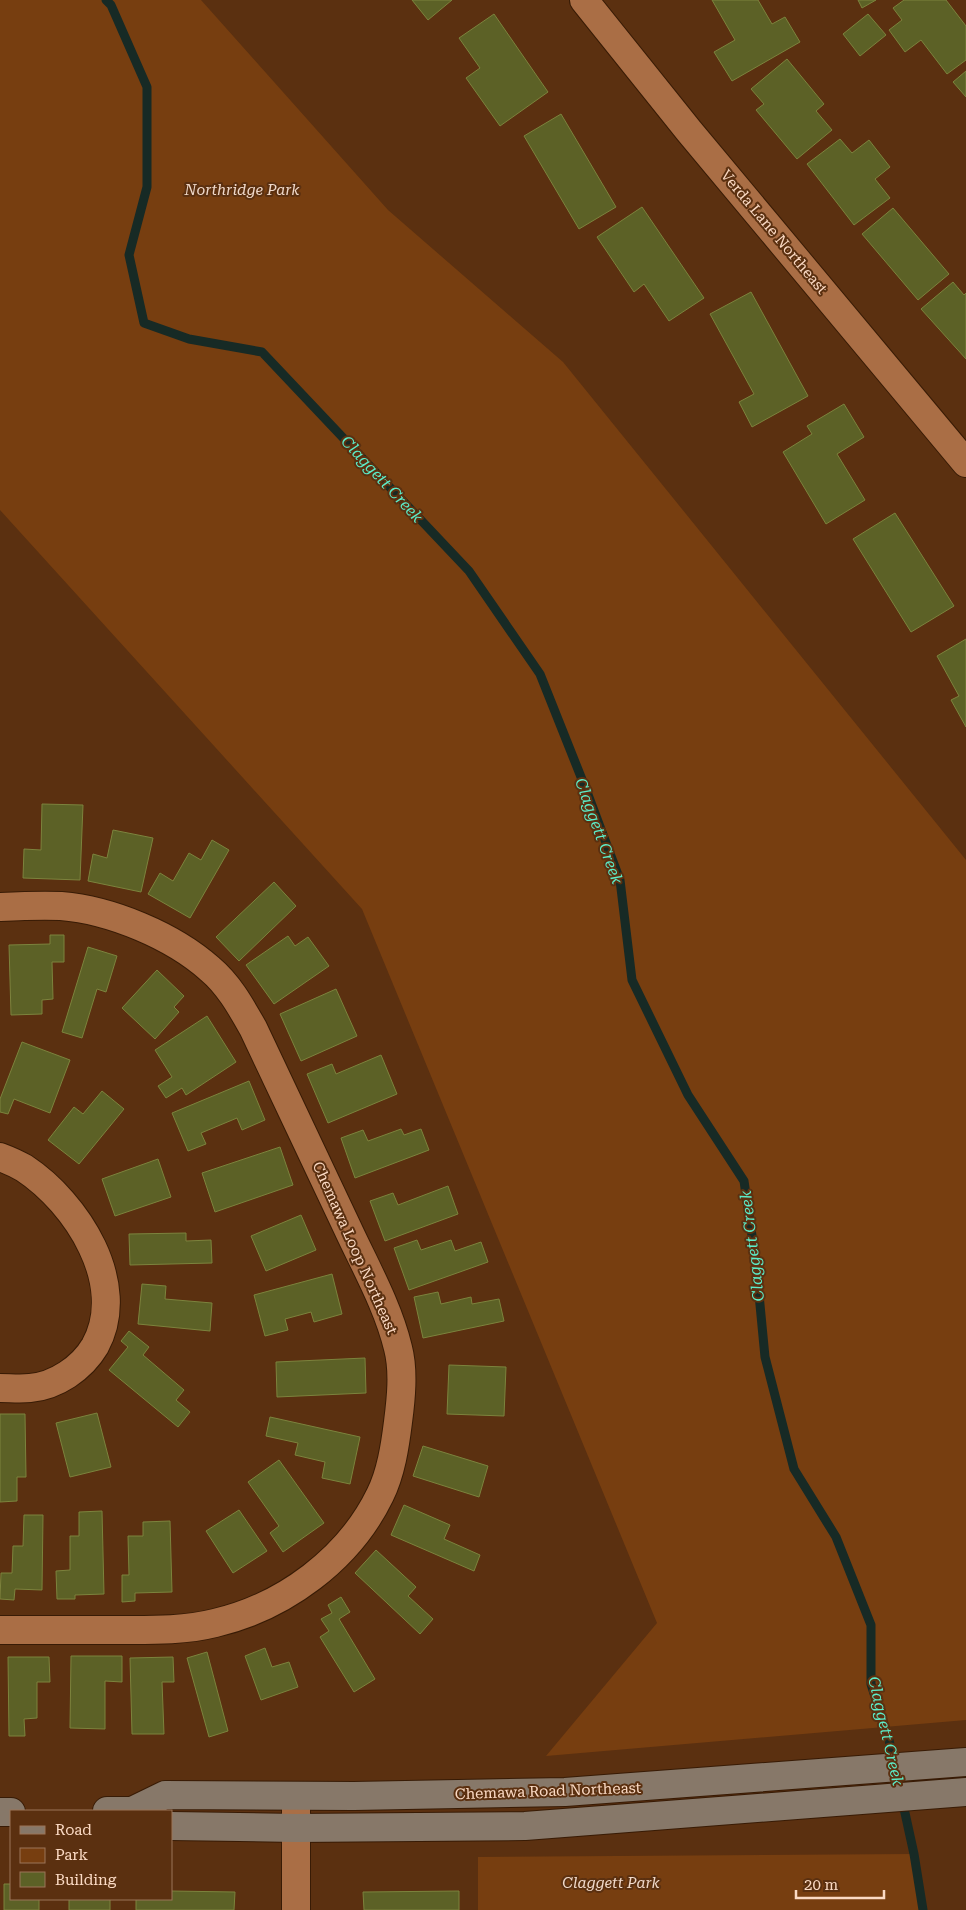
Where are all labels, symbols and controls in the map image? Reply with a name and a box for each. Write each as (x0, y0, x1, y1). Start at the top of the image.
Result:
street label: Verda Lane Northeast (717, 166, 831, 298)
park label: Northridge Park (184, 181, 300, 199)
water label: Claggett Creek (337, 432, 427, 526)
water label: Claggett Creek (571, 775, 627, 887)
street label: Chemawa Loop Northeast (309, 1159, 402, 1338)
water label: Claggett Creek (736, 1189, 768, 1303)
water label: Claggett Creek (864, 1675, 908, 1788)
street label: Chemawa Road Northeast (454, 1779, 642, 1803)
legend (10, 1810, 172, 1900)
text: Road (55, 1821, 92, 1839)
text: Park (55, 1846, 89, 1864)
scale bar (796, 1868, 884, 1900)
text: Building (55, 1871, 117, 1889)
park label: Claggett Park (562, 1874, 661, 1892)
text: 20 m (804, 1876, 839, 1894)

